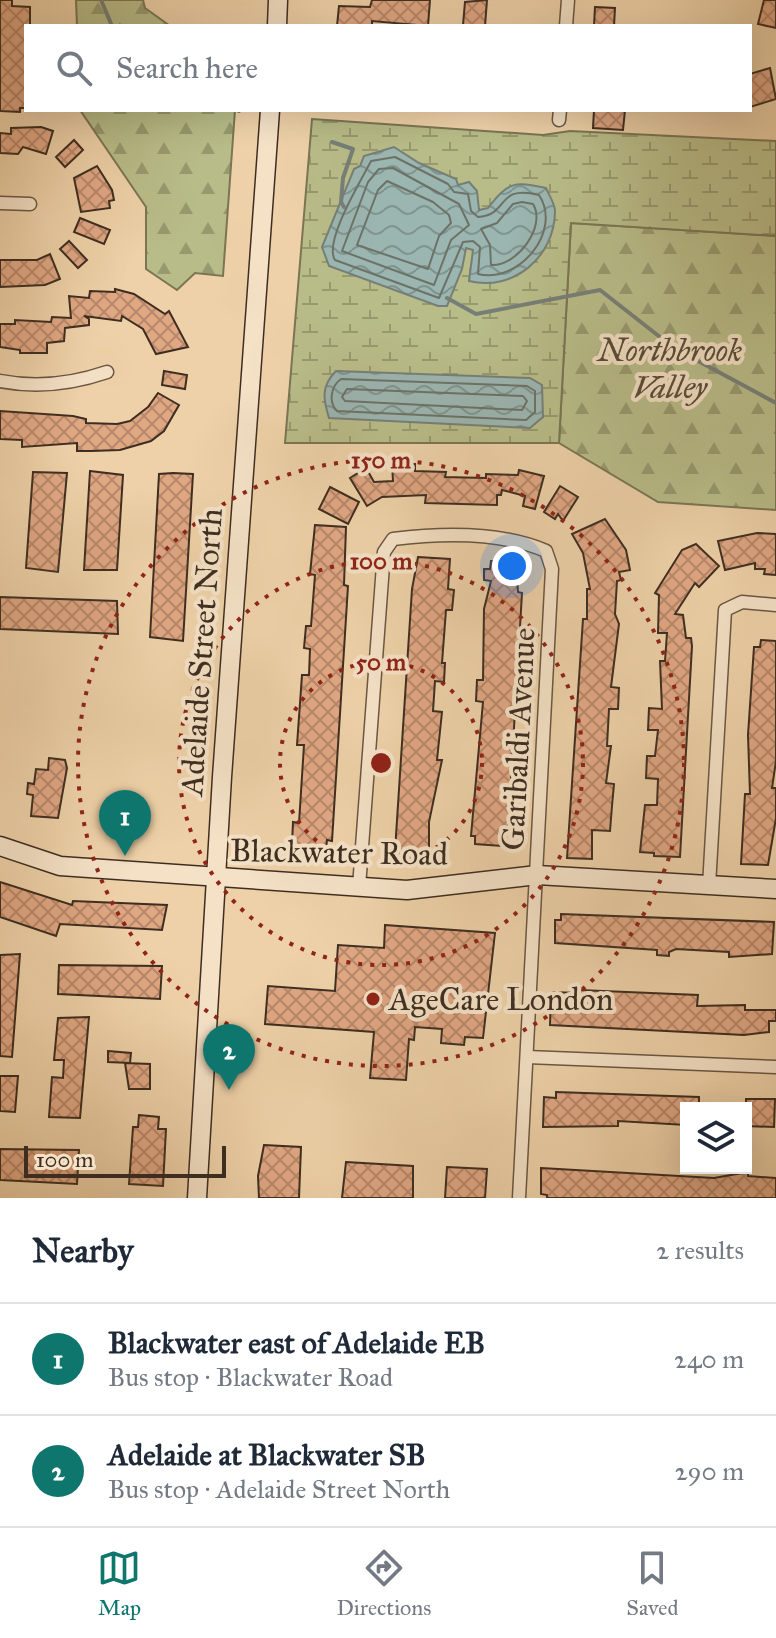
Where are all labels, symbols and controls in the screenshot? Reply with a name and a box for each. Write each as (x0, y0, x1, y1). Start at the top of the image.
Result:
search box (24, 24, 752, 112)
icon: search (52, 46, 96, 90)
text: Search here (116, 50, 258, 86)
park label: Northbrook Valley (596, 331, 742, 407)
text: 150 m (351, 445, 412, 475)
street label: Adelaide Street North (172, 507, 231, 799)
text: 100 m (350, 546, 413, 576)
your location (492, 546, 532, 586)
street label: Garibaldi Avenue (493, 627, 544, 851)
text: 50 m (356, 647, 407, 677)
centre of rings (367, 749, 395, 777)
pin: 1 (99, 790, 151, 856)
street label: Blackwater Road (230, 831, 448, 874)
place label: AgeCare London (387, 980, 613, 1019)
marker: AgeCare London (364, 990, 382, 1008)
pin: 2 (203, 1024, 255, 1090)
map controls (680, 1102, 752, 1174)
button: layers (680, 1102, 752, 1174)
scale bar (24, 1142, 226, 1178)
text: 100 m (36, 1146, 93, 1173)
text: Nearby (32, 1230, 134, 1271)
text: 2 results (656, 1234, 744, 1266)
text: Blackwater east of Adelaide EB (108, 1325, 485, 1361)
text: 1 (53, 1343, 63, 1375)
text: 240 m (674, 1343, 744, 1375)
text: Bus stop · Blackwater Road (108, 1361, 393, 1393)
text: Adelaide at Blackwater SB (108, 1437, 426, 1473)
text: 2 (52, 1455, 64, 1487)
text: 290 m (675, 1455, 744, 1487)
text: Bus stop · Adelaide Street North (108, 1473, 450, 1505)
tab: Map (97, 1546, 141, 1621)
tab: Directions (336, 1546, 431, 1621)
tab: Saved (626, 1546, 678, 1621)

